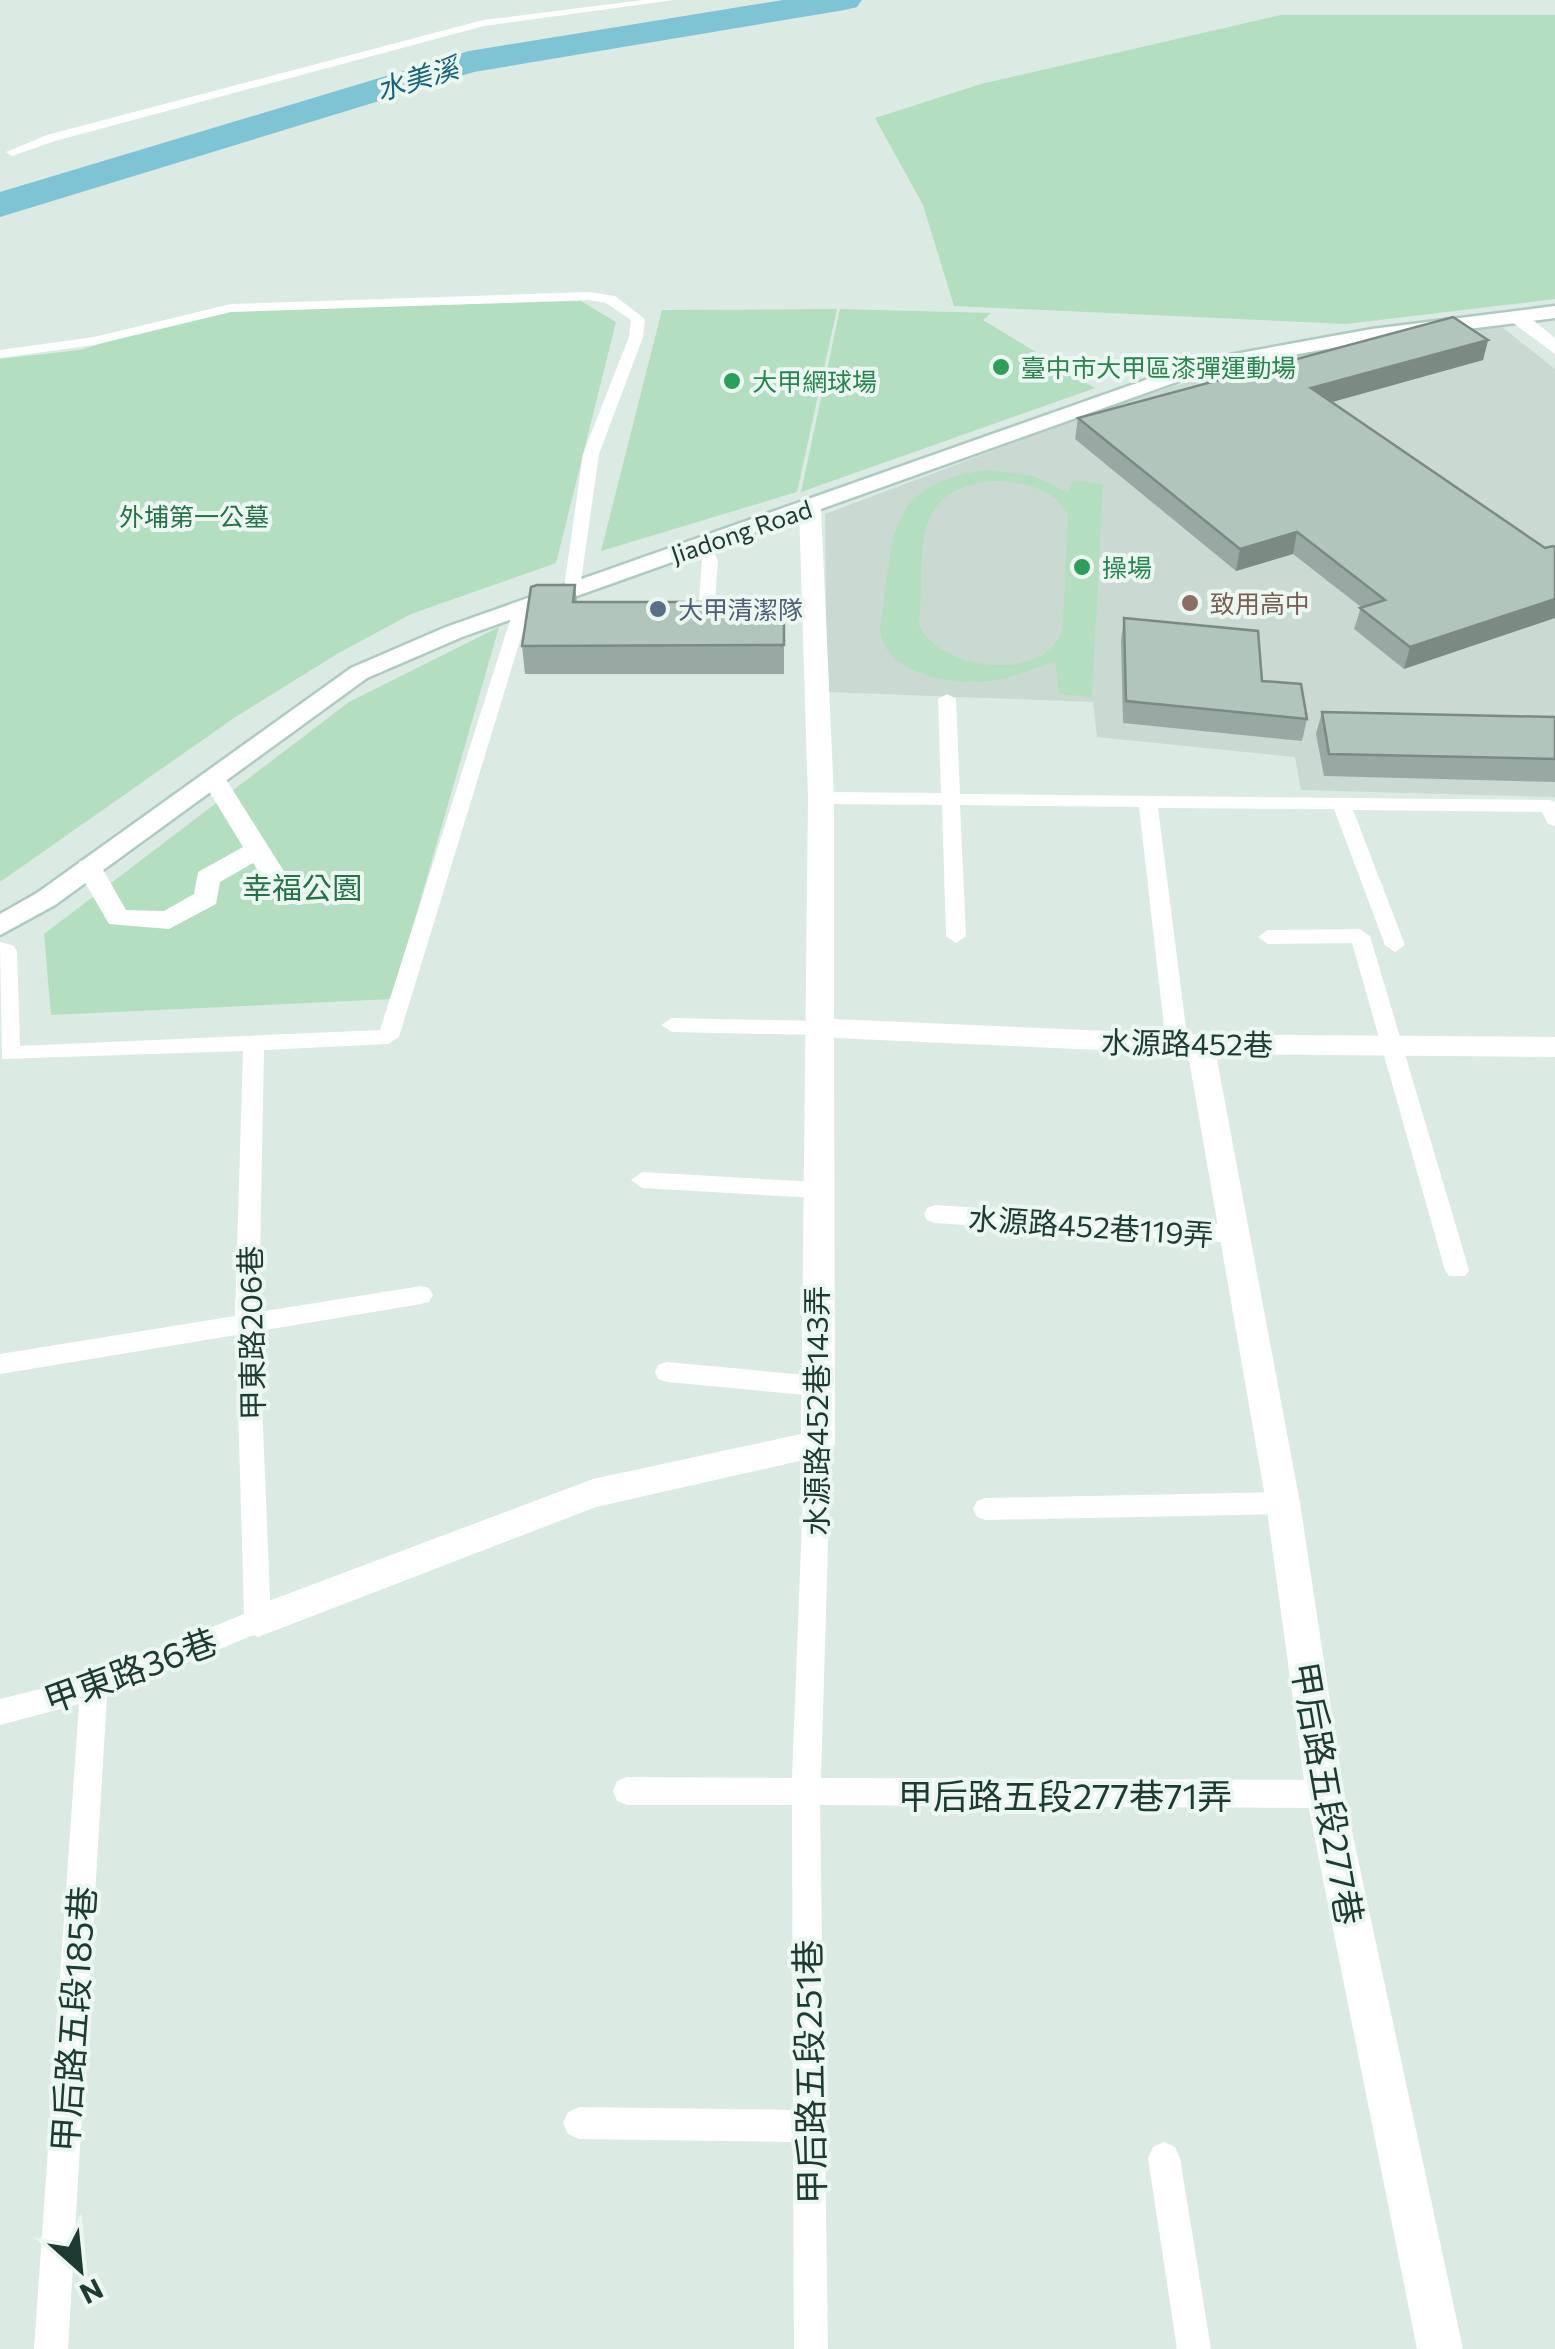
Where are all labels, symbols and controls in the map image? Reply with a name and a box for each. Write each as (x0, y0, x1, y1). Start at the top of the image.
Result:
water label: 水美溪 (372, 48, 466, 107)
place label: 臺中市大甲區漆彈運動場 (1021, 352, 1296, 382)
marker: 臺中市大甲區漆彈運動場 (990, 356, 1012, 378)
place label: 大甲網球場 (752, 366, 877, 396)
marker: 大甲網球場 (721, 370, 743, 392)
street label: Jiadong Road (667, 493, 815, 569)
park label: 外埔第一公墓 (119, 501, 269, 531)
place label: 操場 (1102, 552, 1152, 582)
marker: 操場 (1071, 556, 1093, 578)
place label: 致用高中 (1210, 588, 1310, 618)
marker: 致用高中 (1179, 592, 1201, 614)
place label: 大甲清潔隊 (678, 594, 803, 624)
marker: 大甲清潔隊 (647, 598, 669, 620)
park label: 幸福公園 (242, 868, 362, 905)
street label: 水源路452巷 (1101, 1022, 1273, 1062)
street label: 水源路452巷119弄 (967, 1198, 1215, 1252)
street label: 甲東路206巷 (230, 1246, 270, 1420)
street label: 水源路452巷143弄 (797, 1286, 834, 1536)
street label: 甲東路36巷 (38, 1618, 222, 1720)
street label: 甲后路五段277巷 (1285, 1658, 1373, 1928)
street label: 甲后路五段277巷71弄 (898, 1773, 1232, 1816)
street label: 甲后路五段185巷 (41, 1885, 103, 2153)
street label: 甲后路五段251巷 (784, 1939, 832, 2205)
north arrow (30, 2219, 130, 2319)
text: N (75, 2272, 109, 2312)

